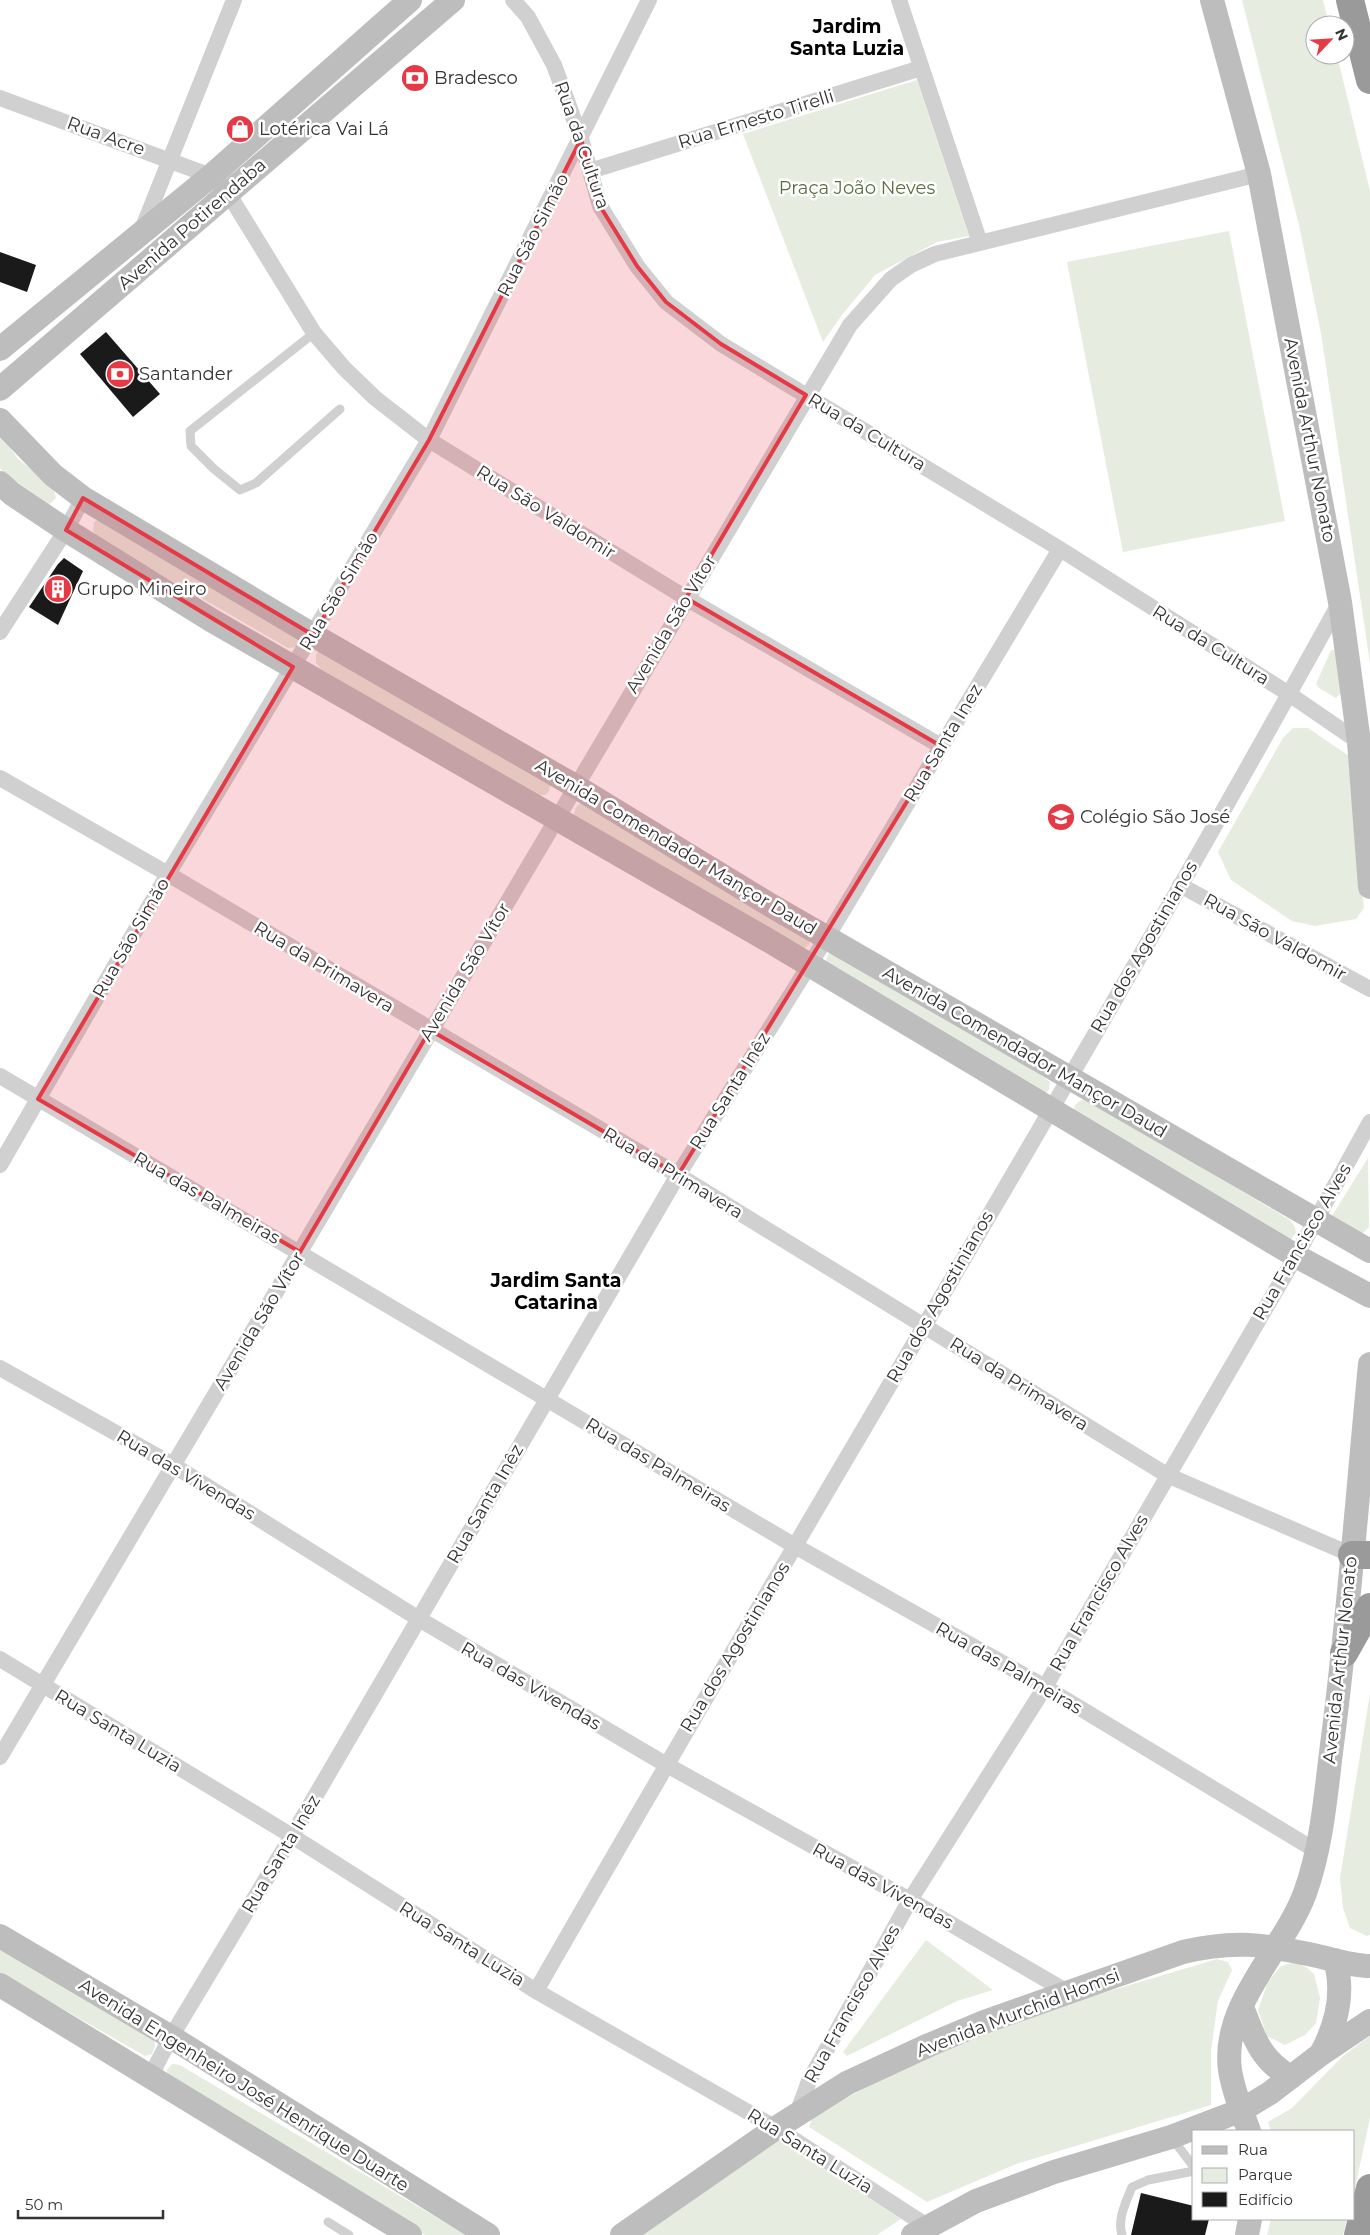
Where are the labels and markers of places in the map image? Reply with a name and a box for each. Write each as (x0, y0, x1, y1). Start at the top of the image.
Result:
bank icon: Bradesco (400, 63, 430, 93)
place label: Bradesco (434, 67, 518, 89)
shop icon: Lotérica Vai Lá (225, 114, 255, 144)
place label: Lotérica Vai Lá (259, 118, 389, 140)
bank icon: Santander (105, 359, 135, 389)
place label: Santander (139, 363, 233, 385)
building icon: Grupo Mineiro (43, 574, 73, 604)
place label: Grupo Mineiro (77, 578, 207, 600)
school or university icon: Colégio São José (1046, 802, 1076, 832)
place label: Colégio São José (1080, 806, 1230, 828)

